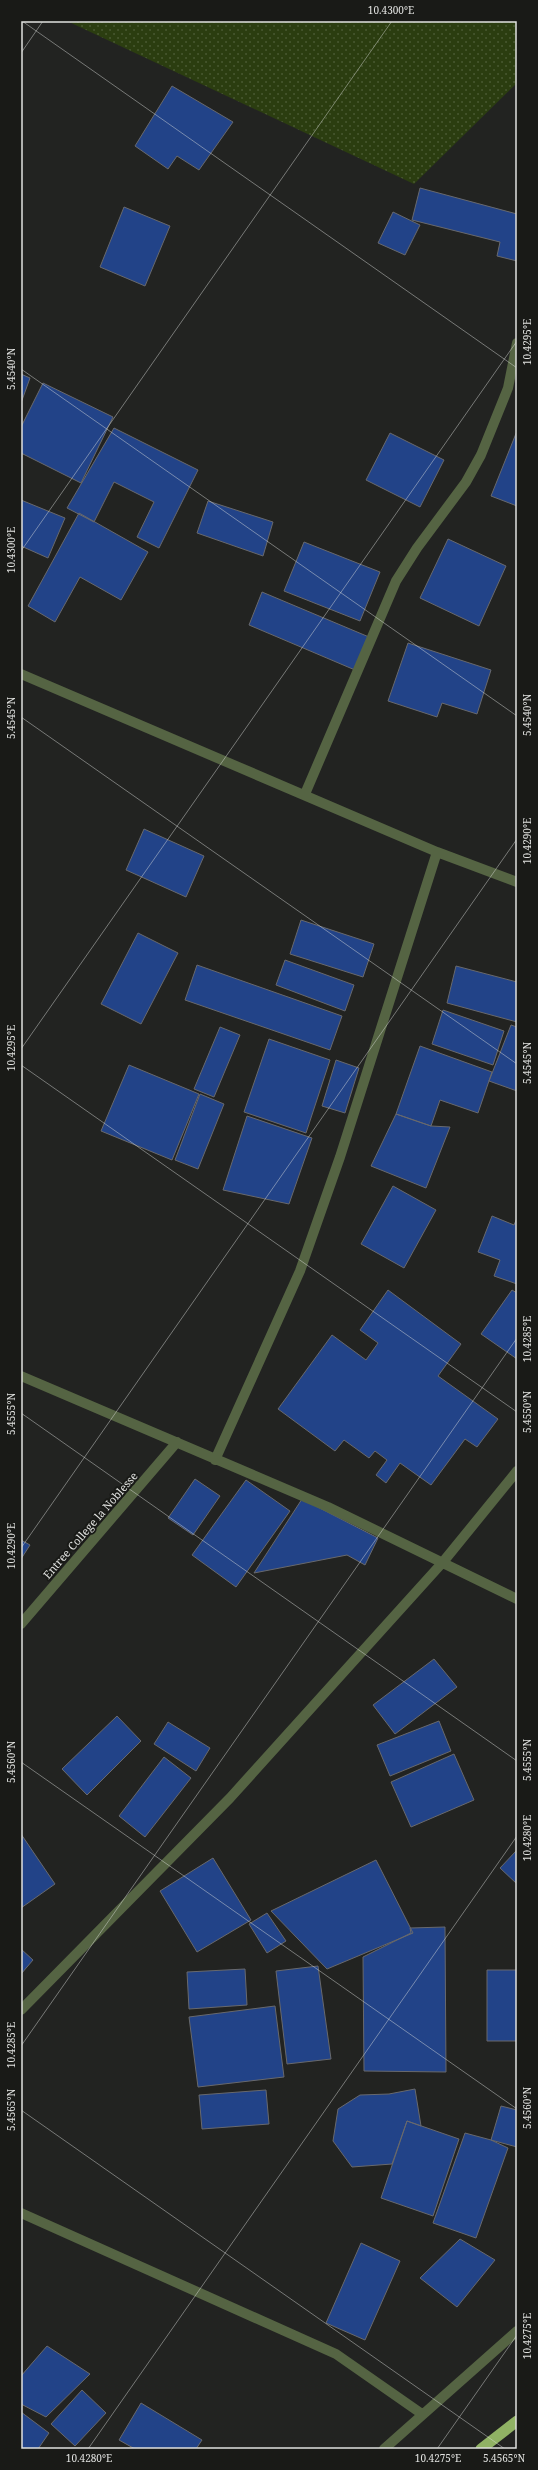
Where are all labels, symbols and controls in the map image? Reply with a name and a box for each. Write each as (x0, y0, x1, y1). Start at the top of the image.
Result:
text: 10.4300°E (368, 3, 414, 17)
text: 10.4295°E (520, 319, 534, 365)
text: 5.4540°N (4, 348, 18, 390)
text: 10.4300°E (4, 527, 18, 573)
text: 5.4540°N (520, 694, 534, 736)
text: 5.4545°N (4, 697, 18, 739)
text: 10.4290°E (520, 818, 534, 864)
text: 10.4295°E (4, 1025, 18, 1071)
text: 5.4545°N (520, 1042, 534, 1084)
text: 10.4285°E (520, 1316, 534, 1362)
text: 5.4550°N (520, 1391, 534, 1433)
text: 5.4555°N (4, 1393, 18, 1435)
street label: Entree College la Noblesse (39, 1468, 141, 1582)
text: 10.4290°E (4, 1523, 18, 1569)
text: 5.4555°N (520, 1739, 534, 1781)
text: 5.4560°N (4, 1741, 18, 1783)
text: 10.4280°E (520, 1815, 534, 1861)
text: 10.4285°E (4, 2022, 18, 2068)
text: 5.4560°N (520, 2087, 534, 2129)
text: 5.4565°N (4, 2089, 18, 2131)
text: 10.4275°E (520, 2313, 534, 2359)
text: 10.4280°E (66, 2451, 112, 2465)
text: 10.4275°E (415, 2451, 461, 2465)
text: 5.4565°N (483, 2451, 525, 2465)

